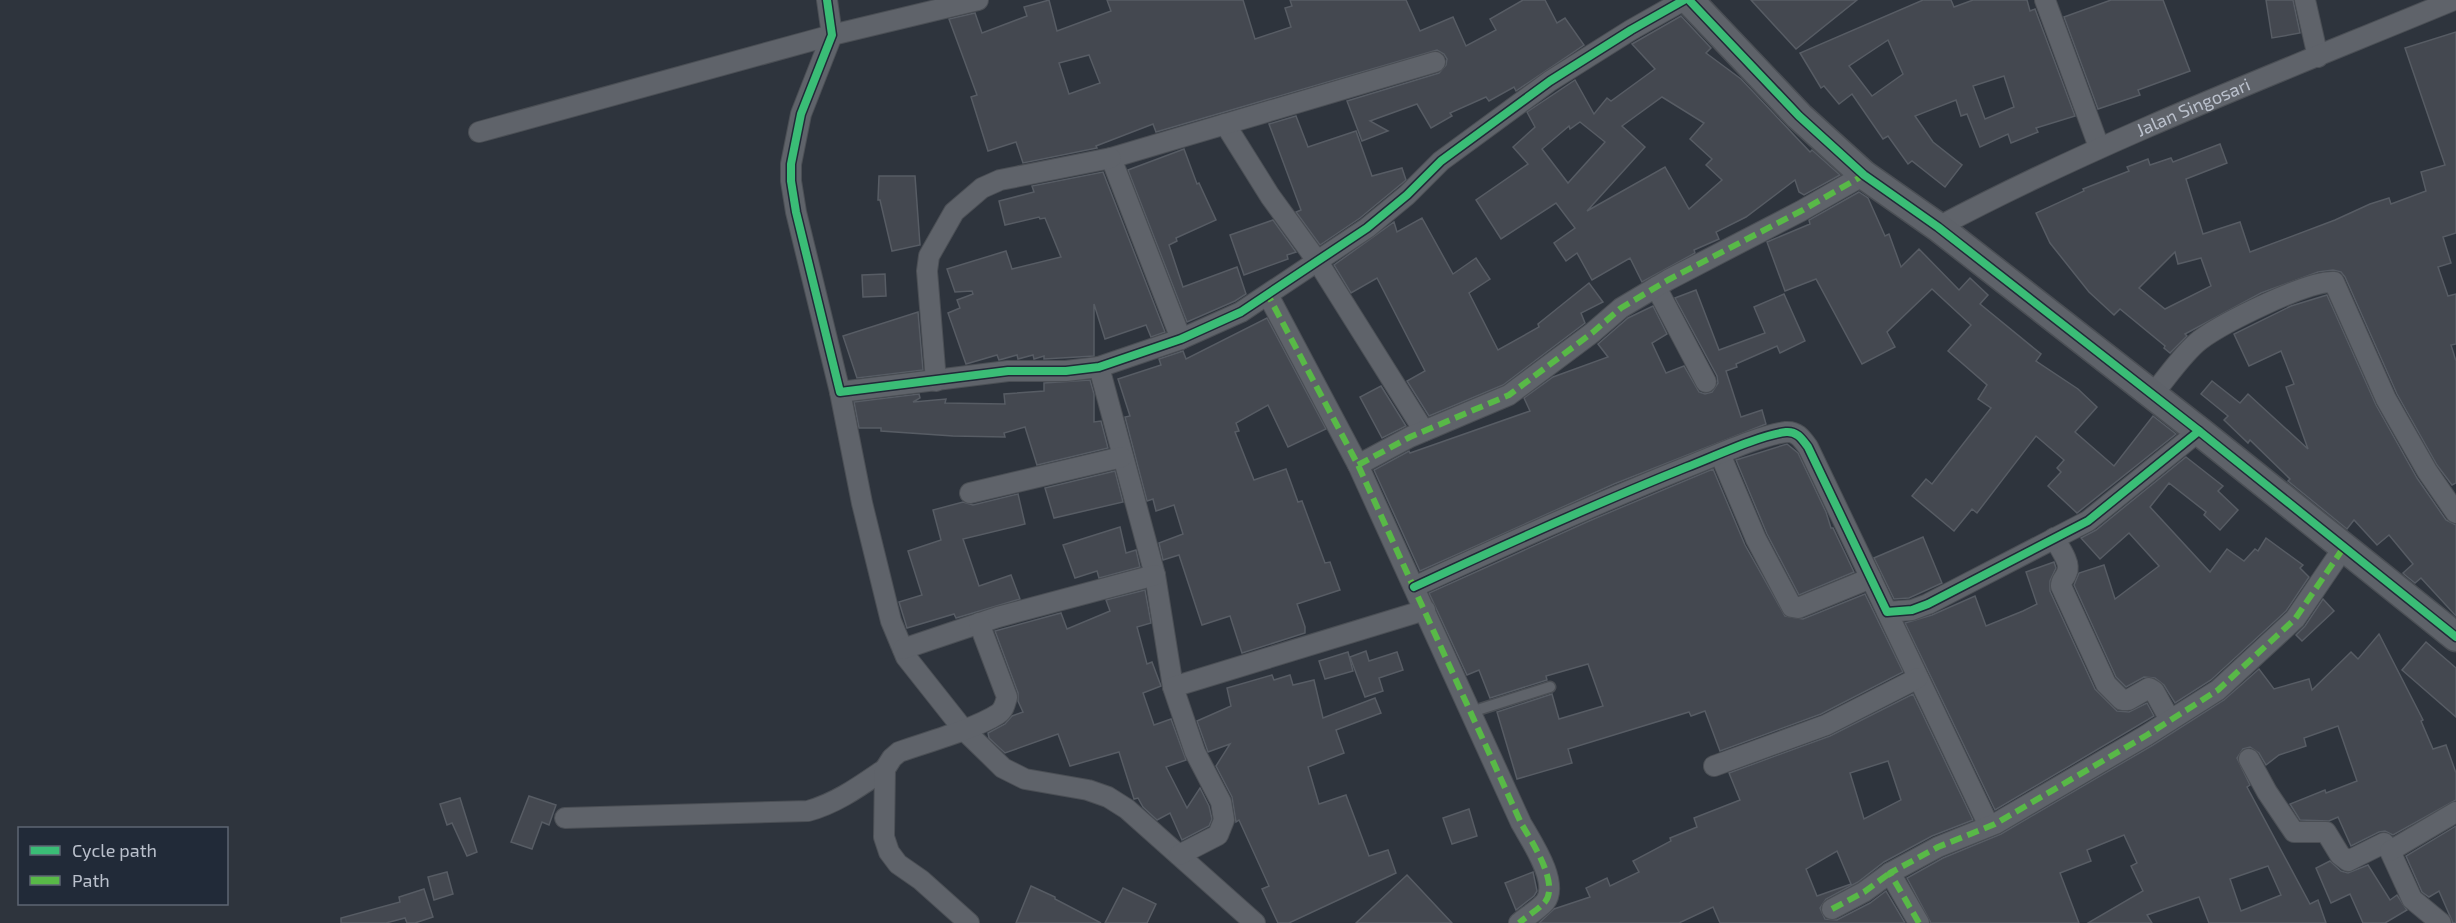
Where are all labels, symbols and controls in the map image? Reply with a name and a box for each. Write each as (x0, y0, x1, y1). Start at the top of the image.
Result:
street label: Jalan Singosari (2133, 73, 2253, 141)
legend (18, 827, 228, 905)
text: Cycle path (72, 839, 157, 861)
text: Path (72, 869, 110, 891)

